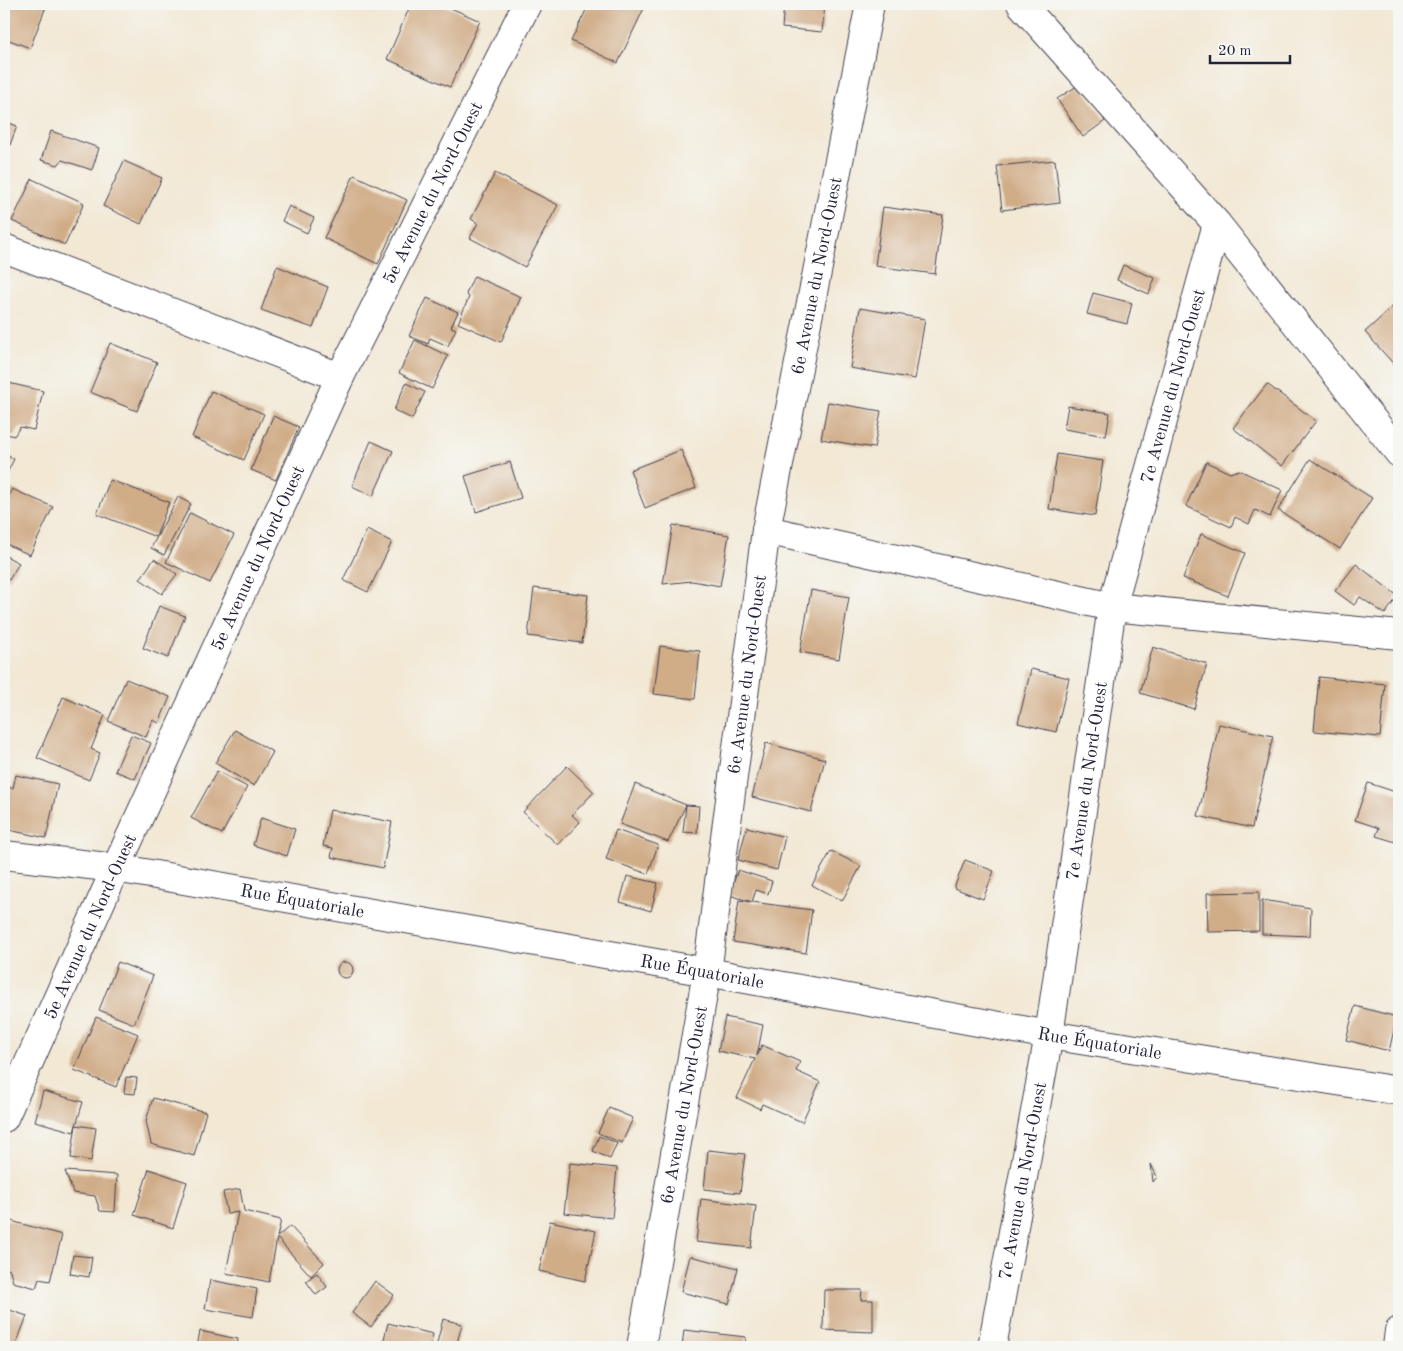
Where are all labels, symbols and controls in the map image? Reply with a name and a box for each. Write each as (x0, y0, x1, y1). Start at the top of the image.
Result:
scale bar (1210, 32, 1290, 64)
text: 20 m (1218, 44, 1252, 59)
street label: 5e Avenue du Nord-Ouest (380, 99, 486, 287)
street label: 6e Avenue du Nord-Ouest (789, 175, 846, 376)
street label: 7e Avenue du Nord-Ouest (1138, 287, 1209, 486)
street label: 5e Avenue du Nord-Ouest (209, 463, 308, 653)
street label: 6e Avenue du Nord-Ouest (725, 574, 770, 775)
street label: 7e Avenue du Nord-Ouest (1064, 680, 1111, 882)
street label: 5e Avenue du Nord-Ouest (41, 831, 140, 1022)
street label: Rue Équatoriale (239, 882, 366, 922)
street label: Rue Équatoriale (639, 952, 765, 992)
street label: 6e Avenue du Nord-Ouest (658, 1004, 711, 1205)
street label: Rue Équatoriale (1036, 1025, 1163, 1063)
street label: 7e Avenue du Nord-Ouest (996, 1080, 1050, 1281)

